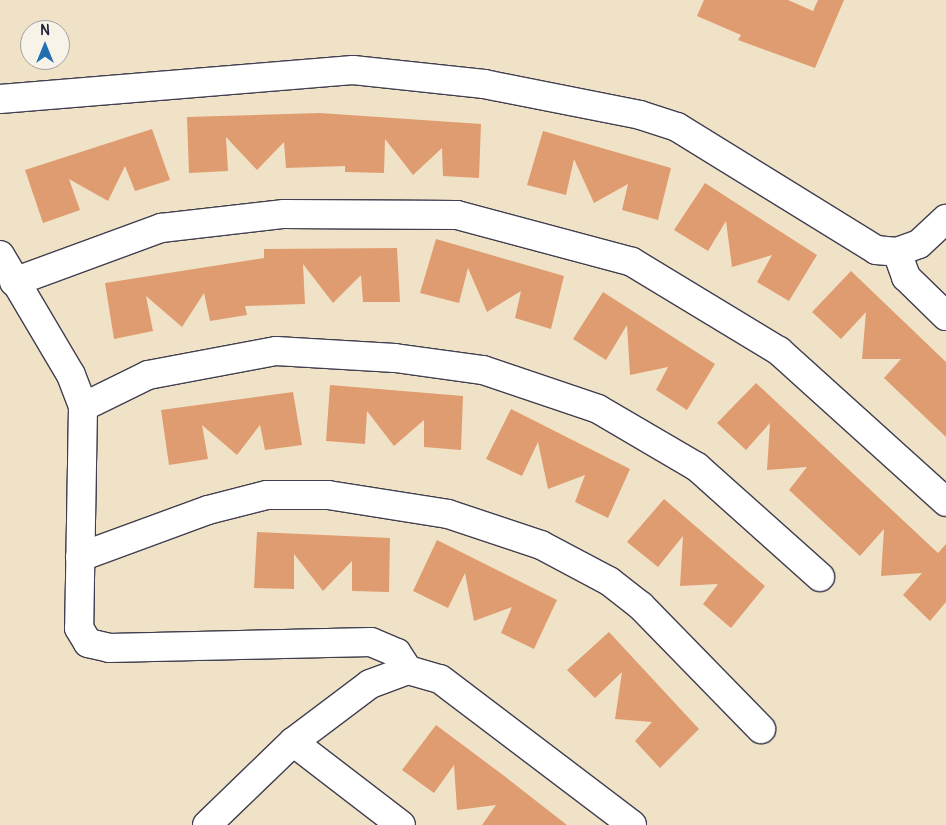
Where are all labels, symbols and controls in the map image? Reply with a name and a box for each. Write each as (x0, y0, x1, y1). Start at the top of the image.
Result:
north arrow (20, 20, 70, 70)
text: N (40, 22, 50, 39)

